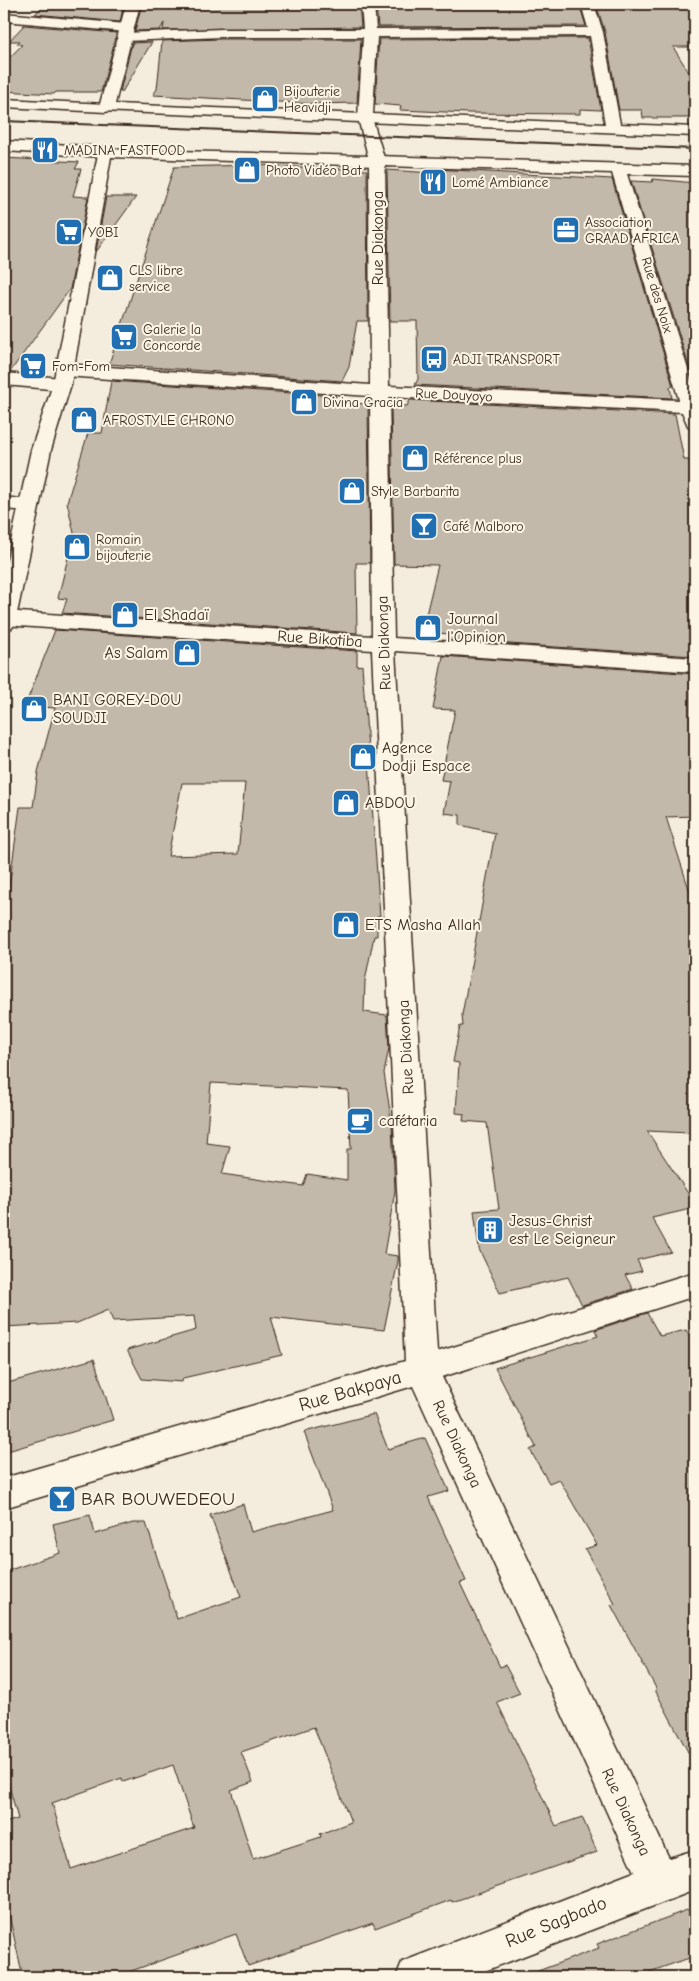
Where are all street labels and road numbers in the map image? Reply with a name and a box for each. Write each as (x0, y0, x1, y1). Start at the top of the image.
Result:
street label: Rue Diakonga (369, 191, 387, 285)
street label: Rue des Noix (637, 255, 677, 335)
street label: Rue Douyoyo (415, 384, 493, 406)
street label: Rue Diakonga (373, 595, 395, 691)
street label: Rue Bikotiba (277, 627, 363, 651)
street label: Rue Diakonga (395, 999, 417, 1095)
street label: Rue Bakpaya (296, 1366, 404, 1416)
street label: Rue Diakonga (429, 1397, 485, 1491)
street label: Rue Diakonga (598, 1765, 654, 1859)
street label: Rue Sagbado (502, 1892, 610, 1952)

